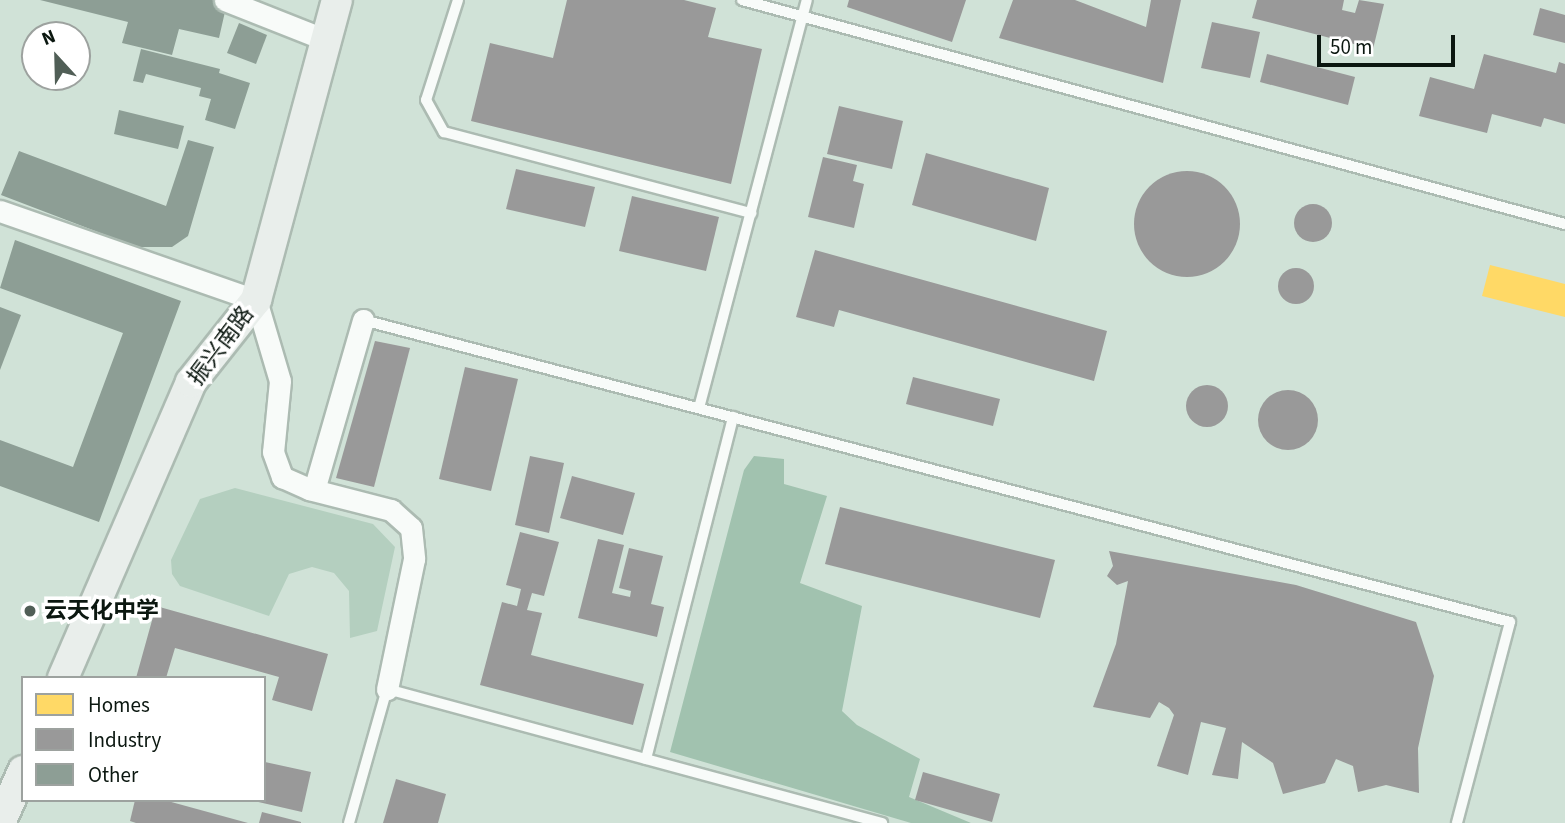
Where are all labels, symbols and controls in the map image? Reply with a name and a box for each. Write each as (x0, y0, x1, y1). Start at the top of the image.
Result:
north arrow (21, 21, 91, 91)
scale bar (1320, 21, 1458, 65)
text: N (38, 23, 60, 53)
text: 50 m (1330, 32, 1372, 62)
street label: 振兴南路 (182, 301, 260, 391)
place label: 云天化中学 (44, 597, 159, 625)
marker: 云天化中学 (22, 603, 38, 619)
legend (21, 676, 266, 802)
text: Homes (88, 690, 150, 720)
text: Industry (88, 725, 161, 755)
text: Other (88, 760, 138, 790)

